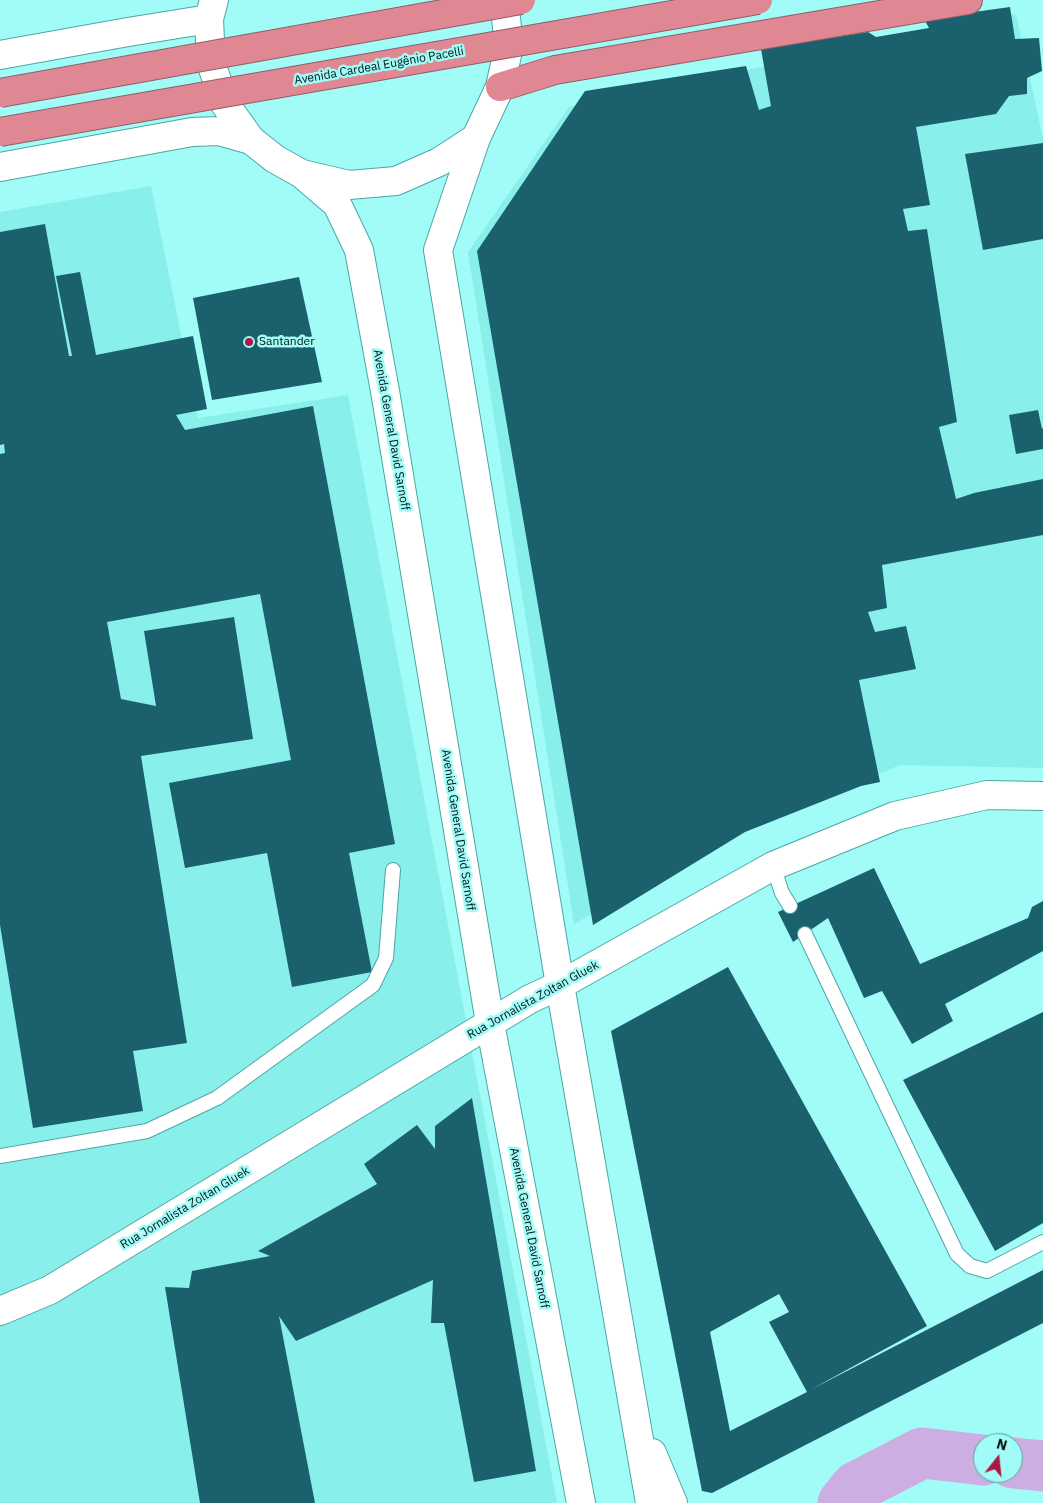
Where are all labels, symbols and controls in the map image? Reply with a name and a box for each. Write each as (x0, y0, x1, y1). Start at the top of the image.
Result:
street label: Avenida Cardeal Eugênio Pacelli (293, 44, 465, 88)
place label: Santander (259, 335, 315, 349)
marker: Santander (243, 336, 255, 348)
street label: Avenida General David Sarnoff (370, 348, 412, 512)
street label: Avenida General David Sarnoff (438, 748, 478, 912)
street label: Rua Jornalista Zoltan Gluek (465, 958, 601, 1042)
street label: Avenida General David Sarnoff (506, 1147, 552, 1309)
street label: Rua Jornalista Zoltan Gluek (118, 1164, 252, 1252)
north arrow (973, 1433, 1023, 1483)
text: N (994, 1434, 1009, 1455)

